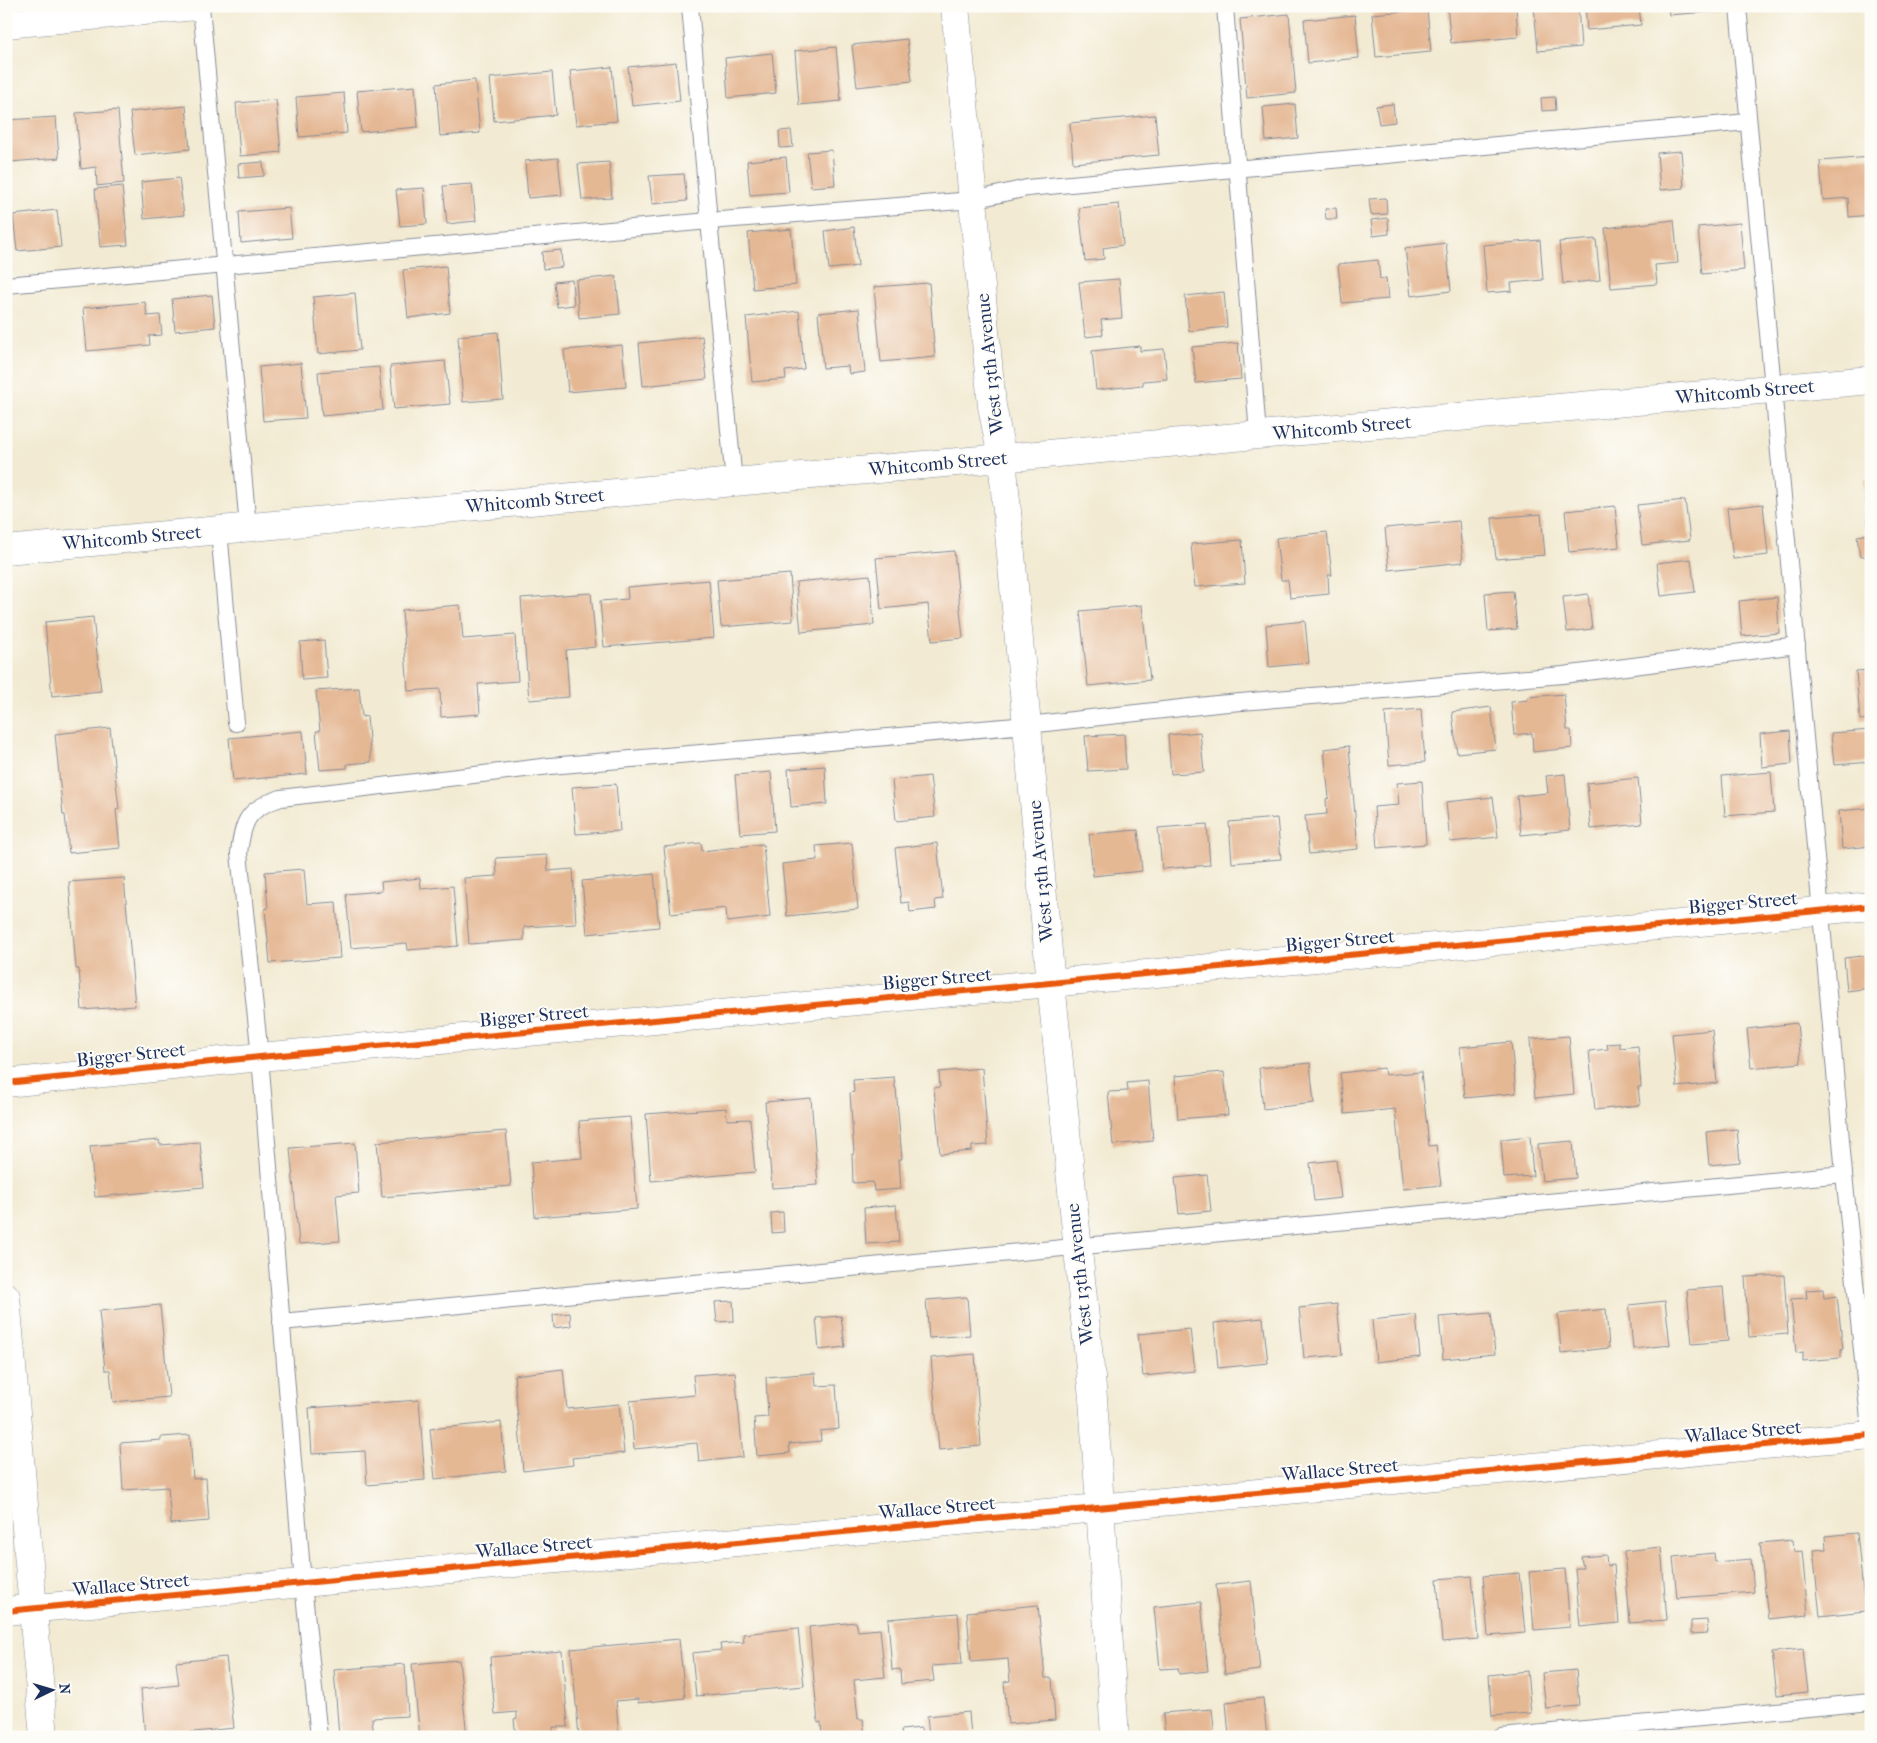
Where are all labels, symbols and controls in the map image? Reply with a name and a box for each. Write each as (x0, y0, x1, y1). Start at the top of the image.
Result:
street label: West 13th Avenue (972, 292, 1008, 437)
street label: Whitcomb Street (1674, 375, 1816, 409)
street label: Whitcomb Street (1271, 411, 1413, 445)
street label: Whitcomb Street (867, 447, 1009, 481)
street label: Whitcomb Street (464, 484, 606, 518)
street label: Whitcomb Street (61, 521, 203, 555)
street label: West 13th Avenue (1024, 799, 1058, 944)
street label: Bigger Street (1687, 887, 1799, 919)
street label: Bigger Street (1284, 925, 1396, 957)
street label: Bigger Street (881, 963, 993, 995)
street label: Bigger Street (478, 1000, 590, 1032)
street label: Bigger Street (75, 1038, 187, 1072)
street label: West 13th Avenue (1062, 1202, 1098, 1347)
street label: Wallace Street (1683, 1416, 1803, 1448)
street label: Wallace Street (1280, 1454, 1400, 1486)
street label: Wallace Street (877, 1492, 997, 1524)
street label: Wallace Street (474, 1531, 594, 1563)
street label: Wallace Street (71, 1569, 191, 1601)
north arrow (28, 1666, 78, 1716)
text: N (56, 1683, 73, 1695)

